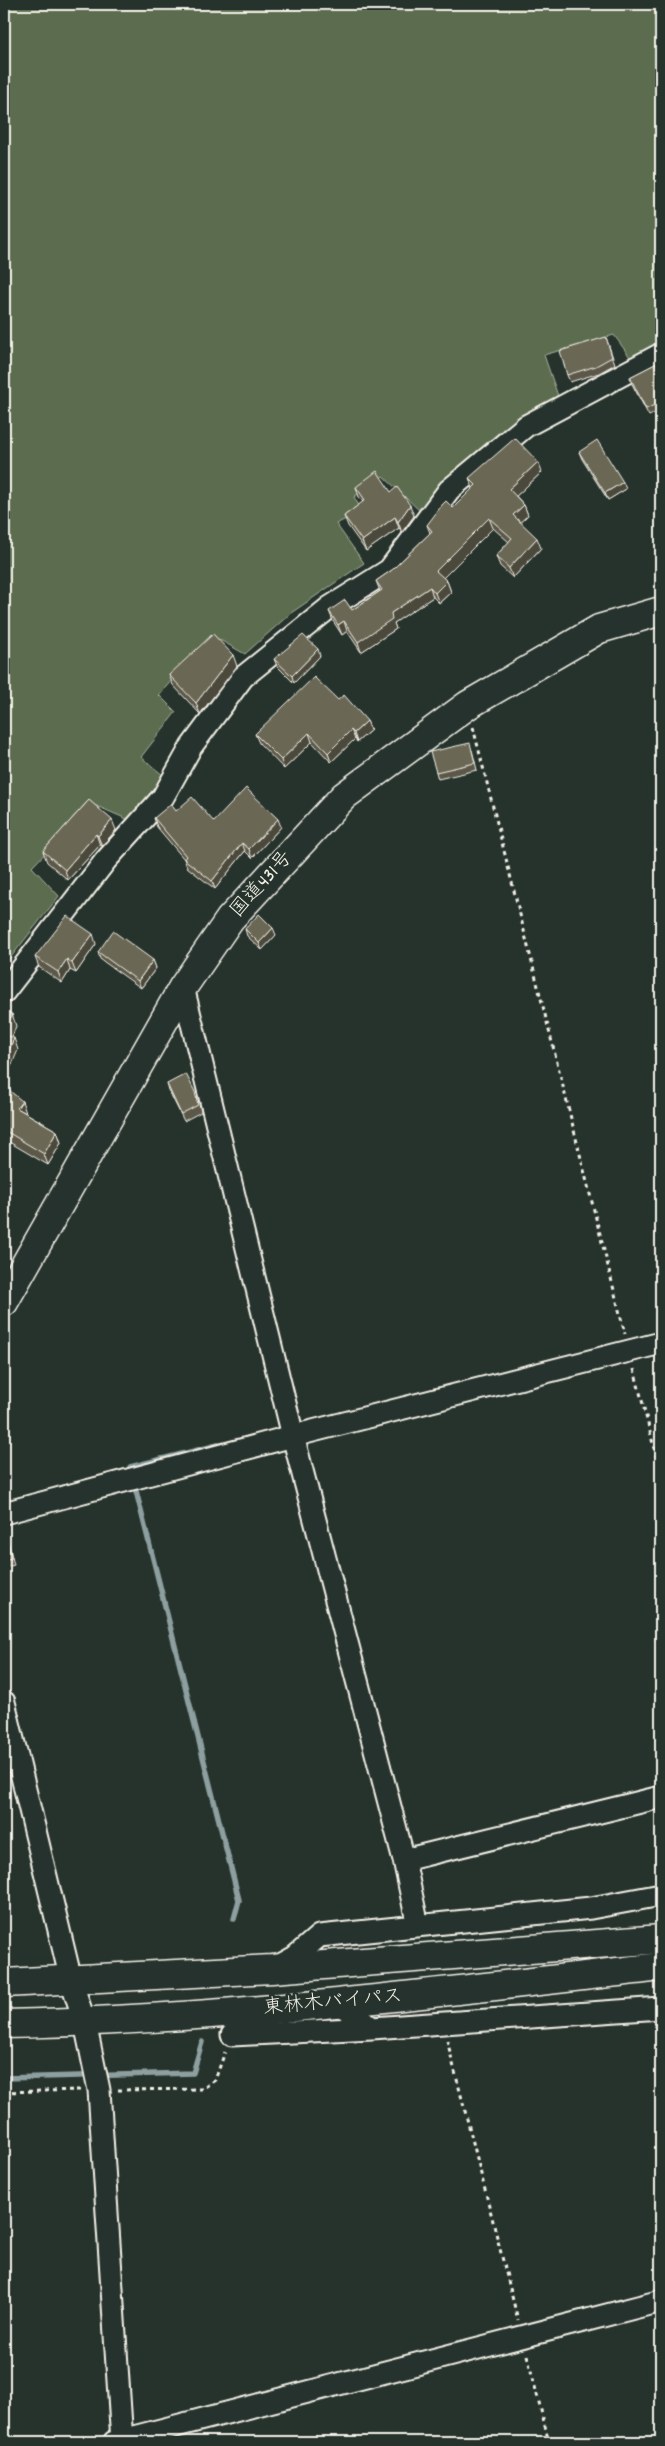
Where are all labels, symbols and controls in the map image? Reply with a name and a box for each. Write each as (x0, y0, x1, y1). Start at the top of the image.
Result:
street label: 国道431号 (224, 845, 300, 925)
street label: 東林木バイパス (262, 1983, 404, 2023)

